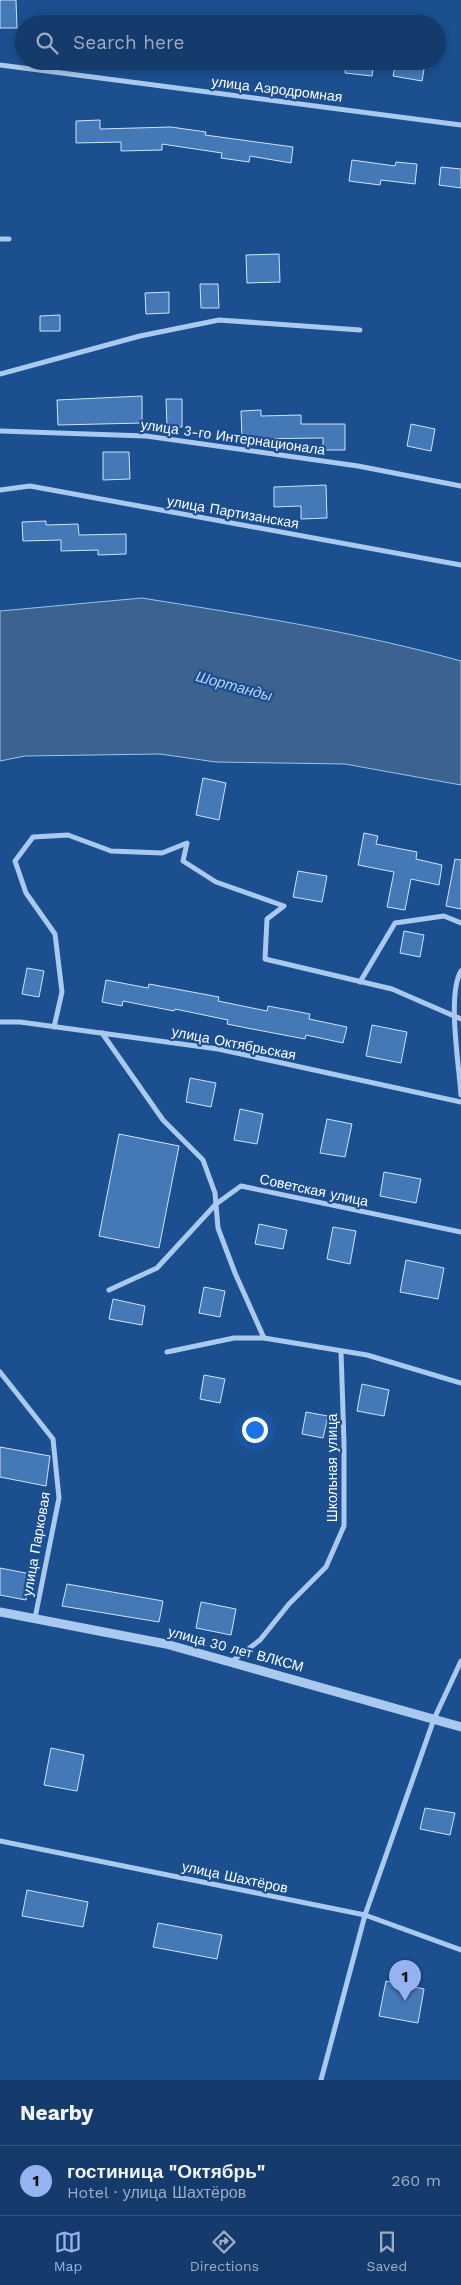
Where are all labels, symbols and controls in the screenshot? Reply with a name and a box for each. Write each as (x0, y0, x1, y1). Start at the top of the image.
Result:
search box (15, 15, 446, 70)
icon: search (33, 29, 61, 57)
text: Search here (73, 31, 184, 54)
street label: улица Аэродромная (211, 73, 343, 105)
street label: улица 3-го Интернационала (140, 416, 326, 458)
street label: улица Партизанская (166, 493, 300, 531)
water label: Шортанды (194, 667, 274, 705)
street label: улица Октябрьская (170, 1023, 298, 1063)
street label: Советская улица (258, 1171, 370, 1209)
street label: Школьная улица (324, 1414, 340, 1522)
your location (242, 1417, 268, 1443)
street label: улица Парковая (19, 1491, 53, 1597)
street label: улица 30 лет ВЛКСМ (167, 1623, 305, 1675)
street label: улица Шахтёров (181, 1858, 289, 1896)
pin: 1 (389, 1960, 421, 2001)
text: Nearby (20, 2100, 93, 2125)
text: гостиница "Октябрь" (67, 2160, 265, 2183)
text: 1 (33, 2171, 39, 2190)
text: 260 m (391, 2171, 441, 2190)
text: Hotel · улица Шахтёров (67, 2183, 246, 2202)
tab: Map (54, 2228, 82, 2274)
tab: Directions (190, 2228, 259, 2274)
tab: Saved (367, 2228, 407, 2274)

